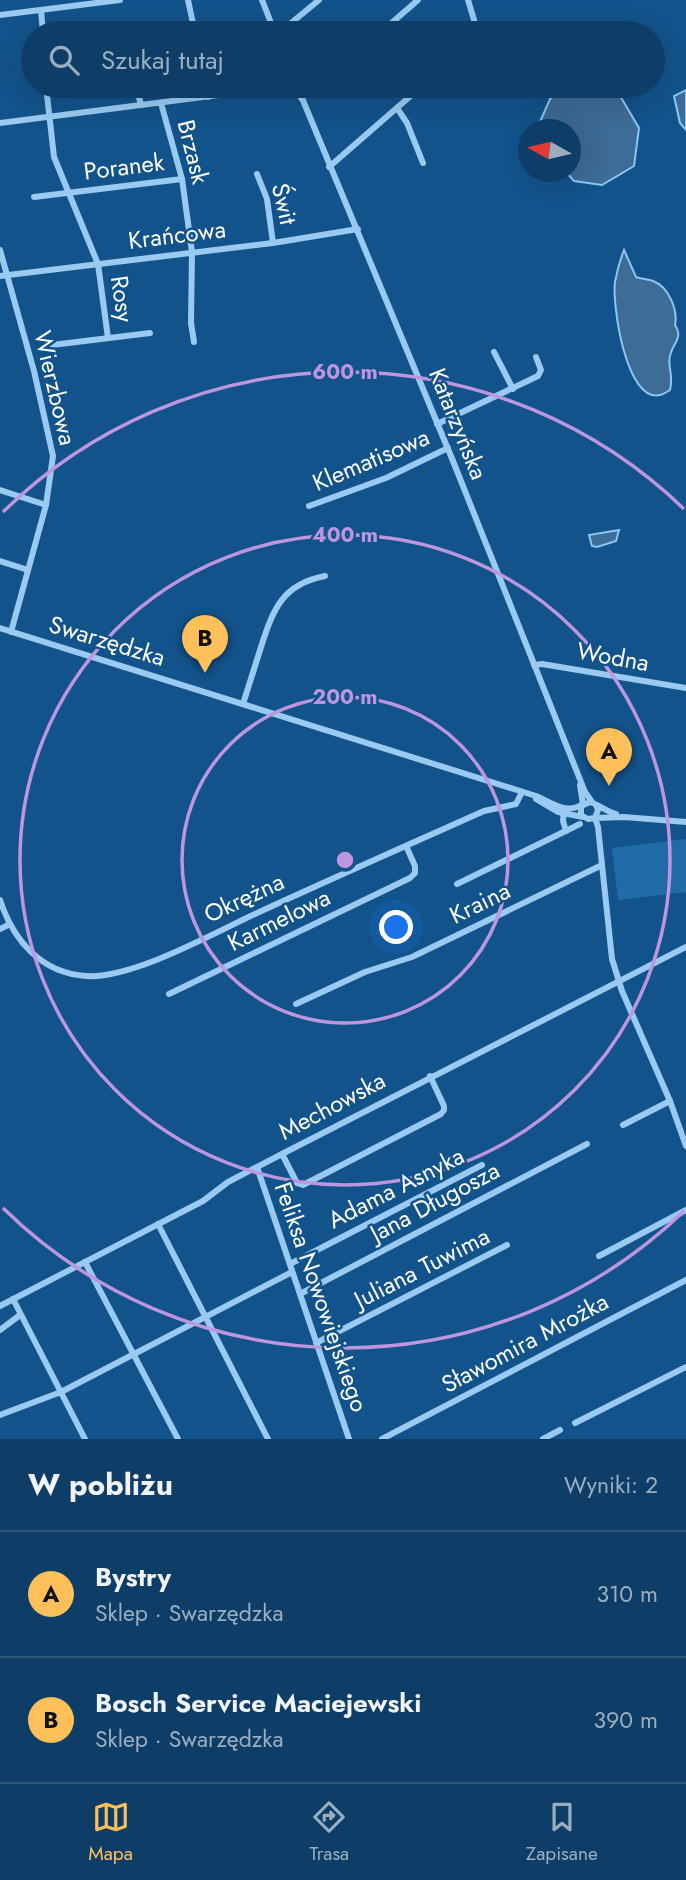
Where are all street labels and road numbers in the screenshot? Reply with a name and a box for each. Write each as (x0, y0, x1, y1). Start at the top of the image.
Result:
street label: Brzask (169, 116, 218, 188)
street label: Poranek (82, 144, 167, 189)
street label: Świt (263, 180, 306, 228)
street label: Krańcowa (126, 211, 228, 258)
street label: Rosy (102, 273, 143, 325)
street label: Wierzbowa (25, 327, 86, 449)
street label: Katarzyńska (420, 363, 497, 485)
street label: Klematisowa (307, 419, 435, 500)
street label: Swarzędzka (45, 606, 170, 675)
street label: Wodna (574, 633, 652, 680)
street label: Okrężna (198, 864, 290, 931)
street label: Kraina (443, 873, 516, 932)
street label: Karmelowa (221, 880, 336, 960)
street label: Mechowska (272, 1063, 392, 1148)
street label: Adama Asnyka (321, 1138, 470, 1237)
street label: Jana Długosza (361, 1153, 506, 1252)
street label: Feliksa Nowowiejskiego (266, 1177, 377, 1416)
street label: Juliana Tuwima (345, 1218, 496, 1318)
street label: Sławomira Mrożka (435, 1284, 615, 1401)

